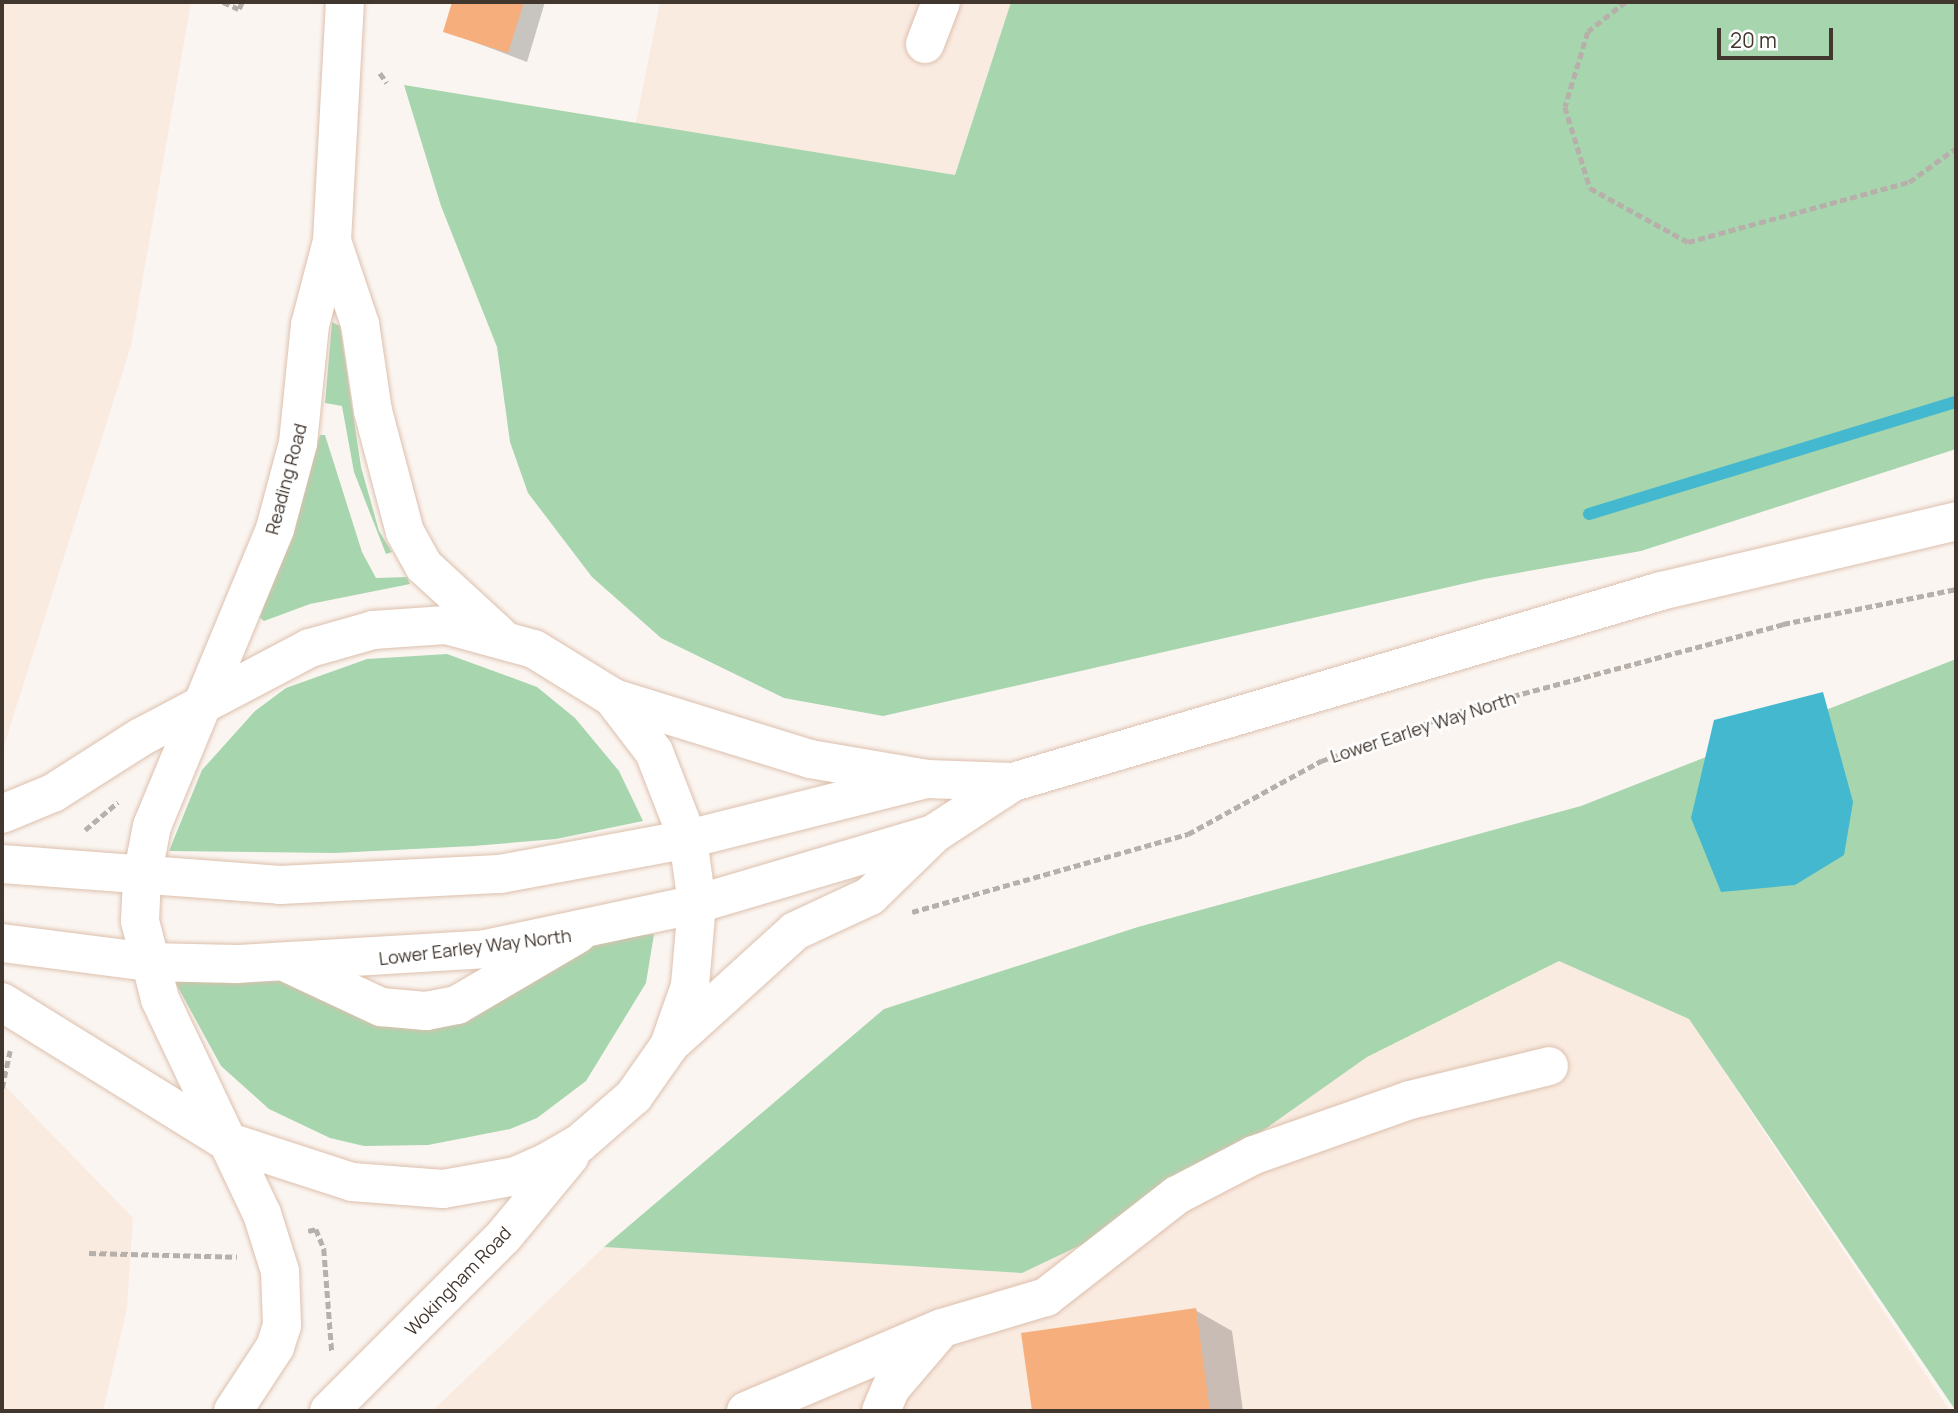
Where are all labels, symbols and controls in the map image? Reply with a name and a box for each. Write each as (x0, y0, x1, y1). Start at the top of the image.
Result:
scale bar (1720, 14, 1836, 58)
text: 20 m (1730, 26, 1777, 54)
street label: Reading Road (261, 421, 311, 537)
street label: Lower Earley Way North (1327, 687, 1519, 767)
street label: Lower Earley Way North (377, 924, 573, 970)
street label: Wokingham Road (401, 1222, 515, 1340)

